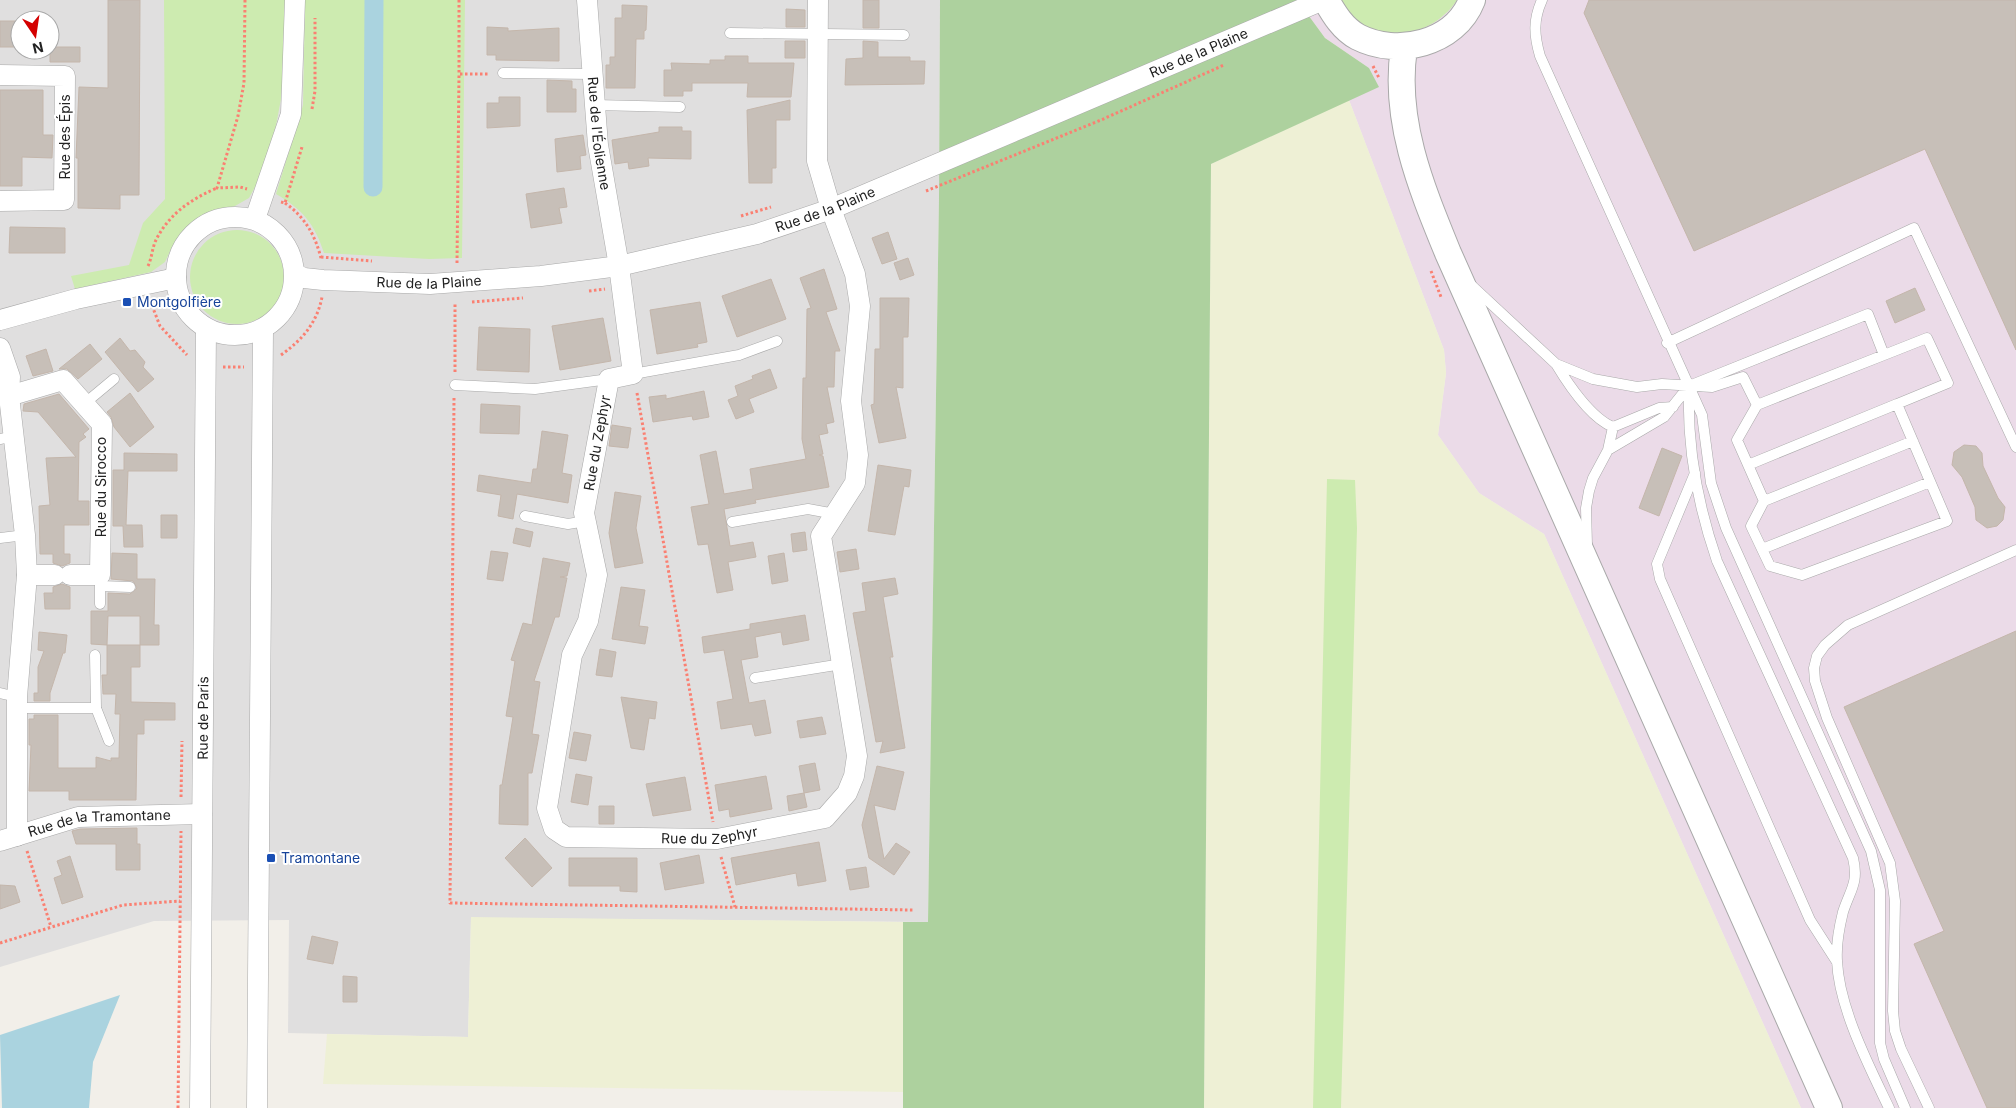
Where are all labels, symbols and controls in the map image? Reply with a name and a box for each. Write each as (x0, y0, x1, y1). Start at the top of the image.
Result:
north arrow (10, 10, 60, 60)
street label: Rue de la Plaine (1146, 24, 1250, 81)
text: N (31, 39, 45, 58)
street label: Rue de l'Éolienne (585, 76, 615, 191)
street label: Rue des Épis (56, 94, 73, 180)
street label: Rue de la Plaine (773, 182, 877, 235)
street label: Rue de la Plaine (376, 271, 482, 292)
place label: Montgolfière (137, 293, 221, 310)
marker: Montgolfière (121, 296, 133, 308)
street label: Rue du Zephyr (580, 394, 613, 492)
street label: Rue du Sirocco (92, 437, 109, 537)
street label: Rue de Paris (194, 676, 211, 760)
street label: Rue de la Tramontane (26, 806, 171, 840)
street label: Rue du Zephyr (661, 822, 759, 847)
place label: Tramontane (281, 849, 360, 866)
marker: Tramontane (265, 852, 277, 864)

